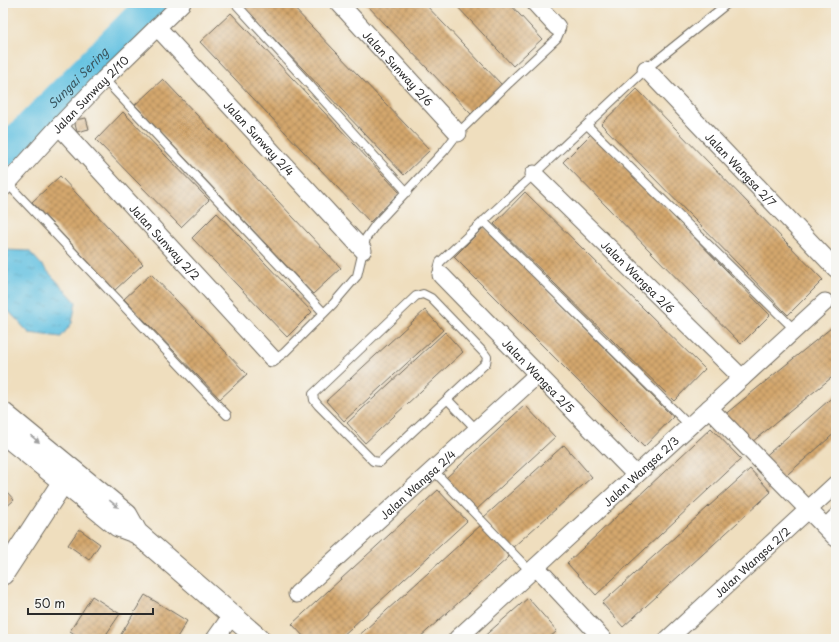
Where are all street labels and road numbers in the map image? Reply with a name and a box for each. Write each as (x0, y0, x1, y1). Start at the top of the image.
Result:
street label: Jalan Sunway 2/6 (359, 26, 438, 110)
street label: Jalan Sunway 2/10 (48, 51, 132, 137)
street label: Jalan Sunway 2/4 (220, 96, 299, 179)
street label: Jalan Wangsa 2/7 (702, 128, 781, 210)
street label: Jalan Sunway 2/2 (126, 200, 205, 284)
street label: Jalan Wangsa 2/6 (598, 236, 679, 317)
street label: Jalan Wangsa 2/5 (499, 334, 579, 416)
street label: Jalan Wangsa 2/3 (599, 432, 682, 510)
street label: Jalan Wangsa 2/4 (376, 445, 459, 523)
street label: Jalan Wangsa 2/2 (710, 522, 794, 601)

